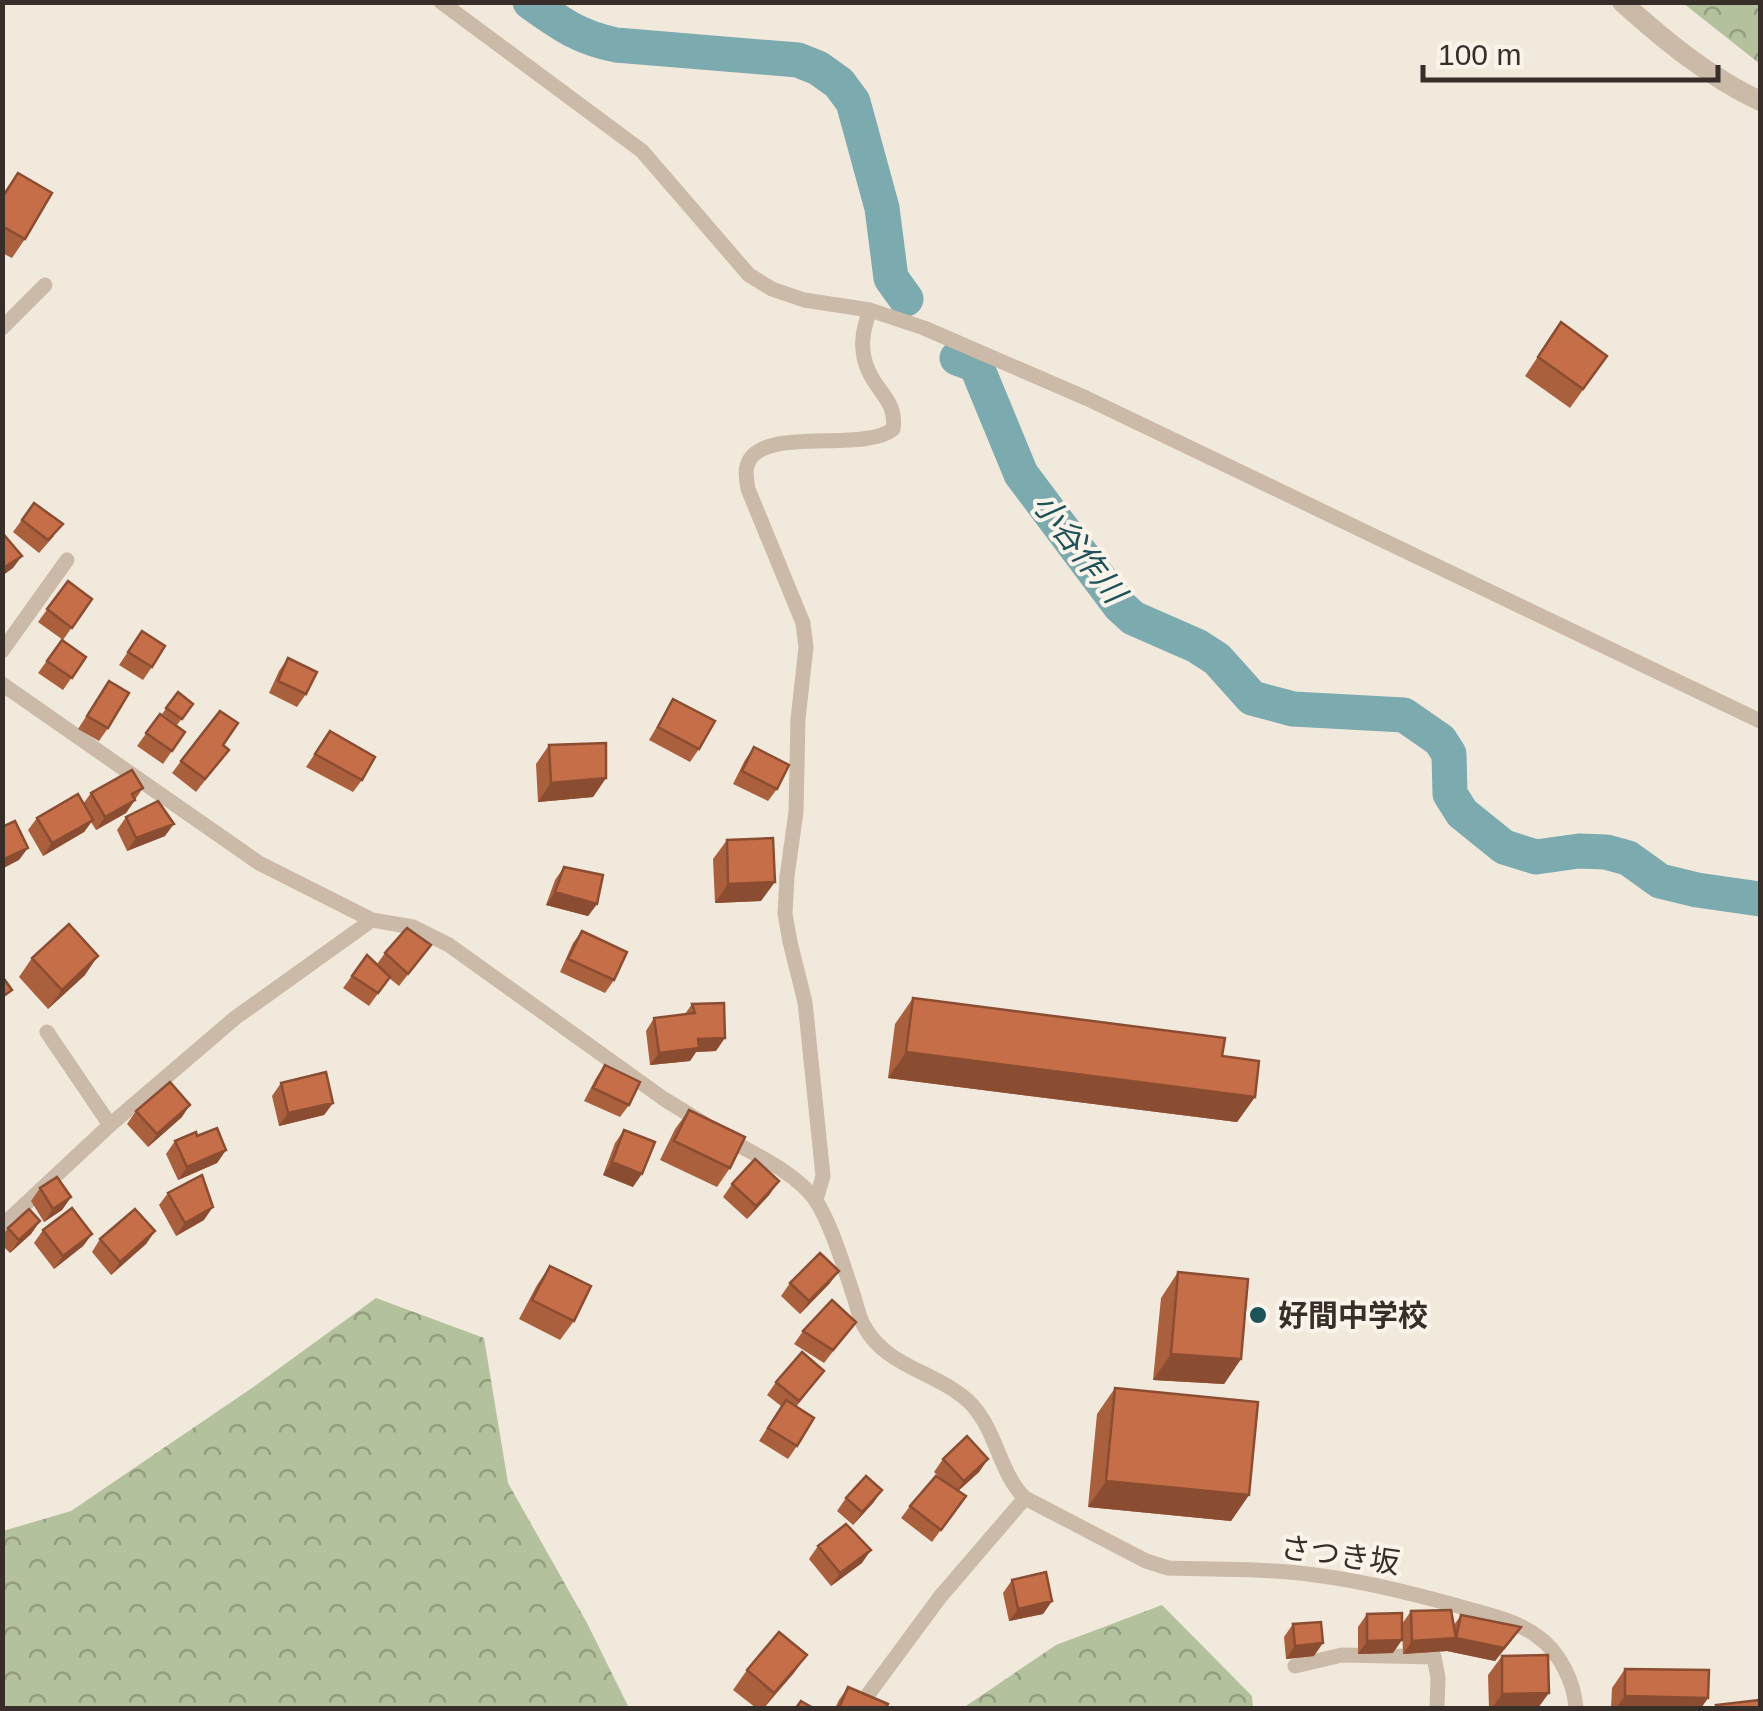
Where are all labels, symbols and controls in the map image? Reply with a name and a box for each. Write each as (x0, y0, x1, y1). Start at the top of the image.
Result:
scale bar (1423, 20, 1718, 82)
text: 100 m (1438, 38, 1521, 71)
water label: 小谷作川 (1025, 486, 1134, 612)
place label: 好間中学校 (1278, 1299, 1428, 1332)
marker: 好間中学校 (1247, 1304, 1269, 1326)
street label: さつき坂 (1278, 1530, 1402, 1580)

